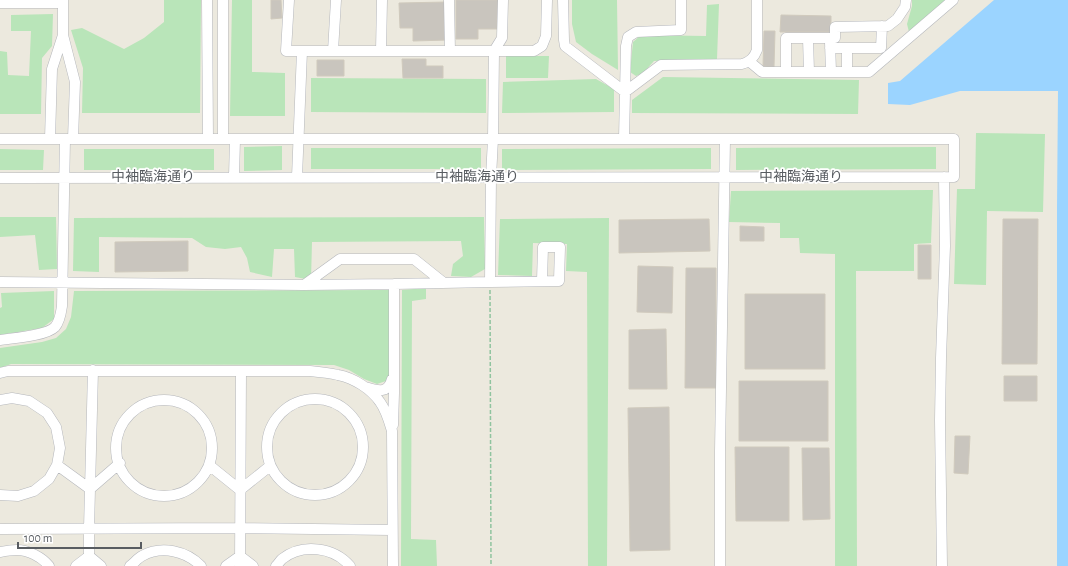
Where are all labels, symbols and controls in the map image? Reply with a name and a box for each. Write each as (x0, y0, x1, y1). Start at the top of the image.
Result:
street label: 中袖臨海通り (111, 169, 195, 184)
street label: 中袖臨海通り (435, 169, 519, 184)
street label: 中袖臨海通り (759, 169, 843, 184)
scale bar (18, 524, 141, 550)
text: 100 m (24, 532, 52, 544)

